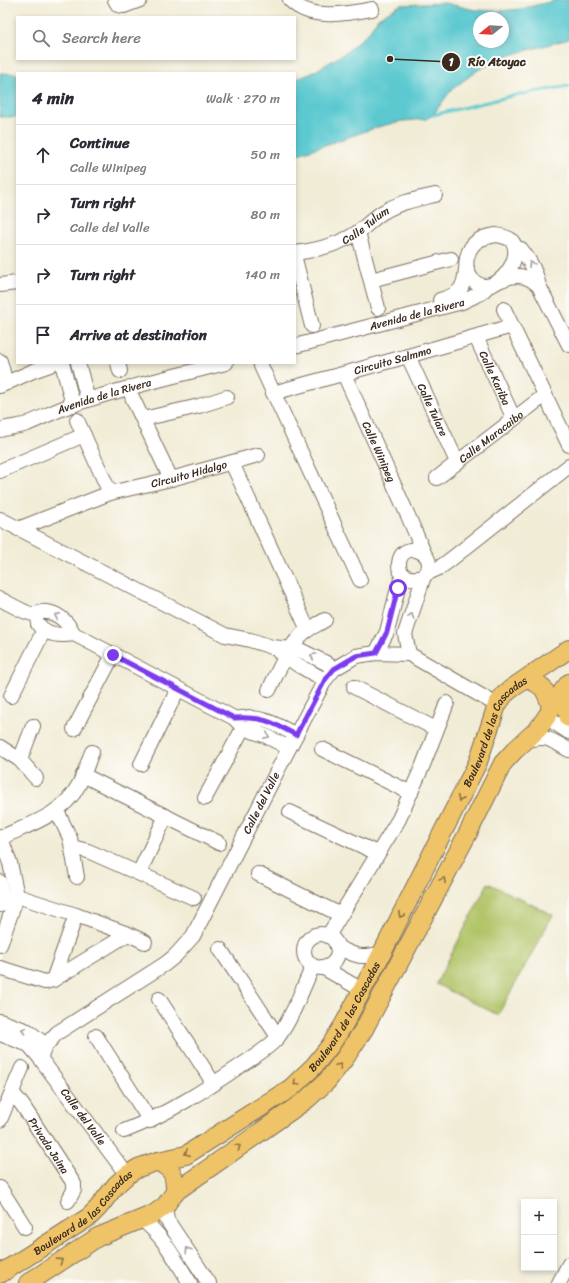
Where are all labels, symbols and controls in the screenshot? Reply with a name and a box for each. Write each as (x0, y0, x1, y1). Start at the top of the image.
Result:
north arrow (473, 12, 509, 48)
search box (16, 16, 296, 60)
text: Search here (62, 25, 141, 51)
icon: search (30, 27, 52, 49)
callout: Río Atoyac (441, 50, 534, 74)
text: 1 (448, 51, 454, 73)
text: Río Atoyac (467, 51, 527, 73)
text: 4 min (32, 83, 74, 113)
text: Walk · 270 m (206, 87, 280, 110)
text: Continue (70, 130, 130, 156)
text: 50 m (250, 143, 280, 166)
icon: ahead (32, 144, 54, 166)
text: Calle Winipeg (70, 156, 147, 179)
text: Turn right (70, 190, 135, 216)
street label: Calle Tulum (338, 201, 393, 249)
text: 80 m (251, 203, 280, 226)
icon: right (32, 204, 54, 226)
text: Calle del Valle (70, 216, 150, 239)
one-way arrow (528, 260, 536, 268)
text: Turn right (70, 262, 135, 288)
text: 140 m (245, 263, 280, 286)
icon: right (32, 264, 54, 286)
street label: Avenida de la Rivera (366, 292, 467, 336)
text: Arrive at destination (70, 322, 207, 348)
icon: arrive (32, 324, 54, 346)
street label: Circuito Salmmo (352, 340, 434, 380)
street label: Calle Kariba (474, 347, 516, 409)
street label: Avenida de la Rivera (53, 372, 154, 420)
street label: Calle Tulare (412, 380, 453, 440)
street label: Calle Maracaibo (454, 405, 528, 468)
street label: Calle Winipeg (357, 418, 401, 485)
street label: Circuito Hidalgo (149, 454, 230, 493)
route start (389, 579, 407, 597)
one-way arrow (54, 613, 61, 621)
one-way arrow (406, 613, 415, 620)
route end (104, 646, 122, 664)
one-way arrow (310, 653, 318, 661)
street label: Boulevard de las Cascadas (457, 670, 532, 790)
one-way arrow (263, 732, 270, 740)
street label: Calle del Valle (237, 768, 285, 837)
one-way arrow (457, 794, 465, 802)
one-way arrow (439, 876, 446, 884)
one-way arrow (399, 910, 406, 918)
street label: Boulevard de las Cascadas (304, 957, 386, 1076)
one-way arrow (21, 1027, 29, 1035)
one-way arrow (334, 1063, 341, 1071)
one-way arrow (293, 1078, 301, 1086)
street label: Calle del Valle (56, 1084, 112, 1150)
street label: Privada Jaina (23, 1113, 75, 1178)
one-way arrow (234, 1144, 241, 1152)
one-way arrow (184, 1148, 191, 1156)
street label: Boulevard de las Cascadas (29, 1164, 137, 1260)
map controls (521, 1199, 557, 1271)
button: + (521, 1199, 557, 1235)
button: − (521, 1235, 557, 1271)
one-way arrow (186, 1248, 193, 1255)
one-way arrow (56, 1259, 63, 1266)

